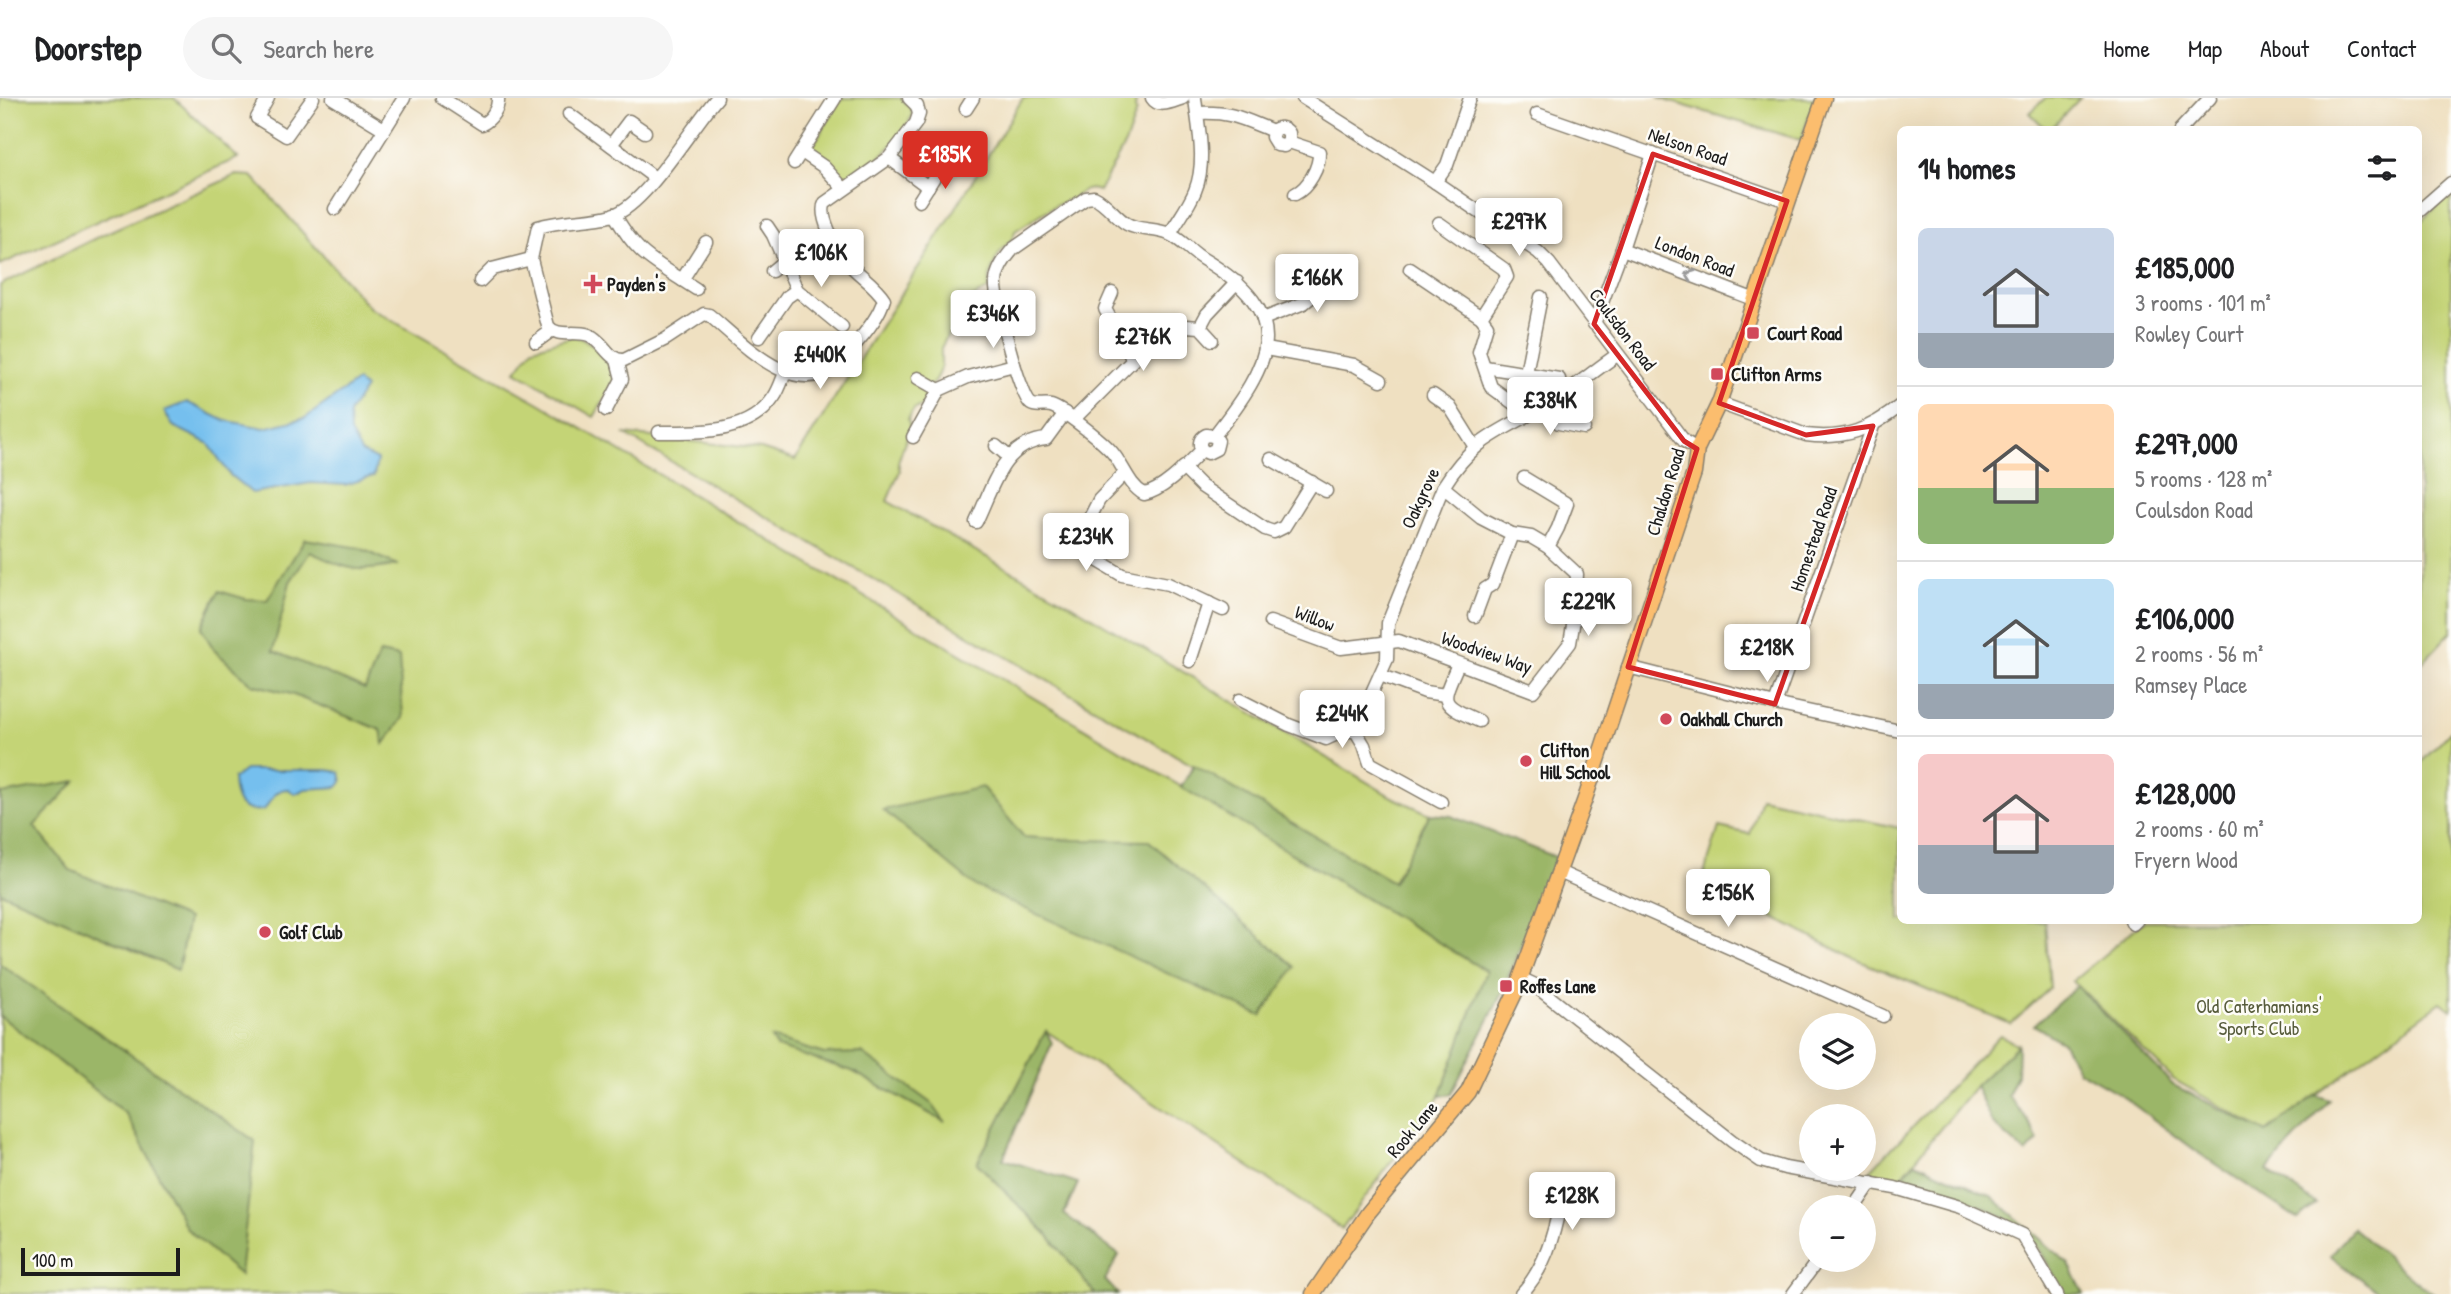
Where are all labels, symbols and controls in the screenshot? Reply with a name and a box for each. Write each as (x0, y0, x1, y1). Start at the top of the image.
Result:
search box (183, 17, 673, 80)
text: Doorstep (35, 26, 141, 70)
icon: search (207, 29, 245, 67)
text: Search here (263, 31, 374, 66)
text: Home (2103, 32, 2150, 64)
text: Map (2188, 32, 2222, 64)
text: About (2260, 32, 2309, 64)
text: Contact (2347, 32, 2416, 64)
street label: Nelson Road (1645, 120, 1731, 172)
pin: £185K (896, 132, 994, 191)
text: £185K (919, 138, 971, 169)
text: 14 homes (1918, 148, 2016, 188)
icon: filters (2363, 149, 2401, 187)
pin: £297K (1470, 198, 1568, 258)
text: £297K (1491, 205, 1547, 236)
street label: London Road (1652, 229, 1739, 283)
pin: £106K (772, 230, 870, 289)
text: £106K (795, 236, 847, 267)
text: £185,000 (2135, 247, 2234, 287)
pin: £166K (1268, 254, 1366, 314)
icon: home (1974, 256, 2058, 340)
text: £166K (1291, 261, 1343, 292)
one-way arrow (1684, 269, 1696, 283)
place label: Payden's (607, 271, 666, 298)
marker: Payden's (585, 276, 601, 292)
street label: Coulsdon Road (1583, 282, 1663, 376)
text: 3 rooms · 101 m² (2135, 287, 2271, 318)
pin: £346K (944, 290, 1042, 350)
text: £346K (967, 297, 1019, 328)
pin: £276K (1094, 314, 1192, 373)
text: Rowley Court (2135, 318, 2244, 349)
text: £276K (1115, 320, 1171, 351)
place label: Court Road (1767, 320, 1843, 346)
marker: Court Road (1745, 325, 1761, 341)
pin: £440K (771, 331, 869, 391)
text: £440K (794, 338, 846, 369)
place label: Clifton Arms (1731, 361, 1822, 387)
marker: Clifton Arms (1709, 366, 1725, 382)
pin: £384K (1501, 378, 1599, 437)
text: £384K (1523, 384, 1577, 415)
text: £297,000 (2135, 423, 2238, 463)
icon: home (1974, 432, 2058, 516)
street label: Chaldon Road (1639, 445, 1691, 539)
street label: Oakgrove (1395, 463, 1446, 533)
text: 5 rooms · 128 m² (2135, 463, 2272, 494)
street label: Homestead Road (1783, 483, 1843, 595)
text: Coulsdon Road (2135, 494, 2253, 525)
pin: £234K (1037, 514, 1135, 573)
text: £234K (1059, 520, 1113, 551)
pin: £229K (1539, 578, 1637, 638)
text: £229K (1561, 585, 1615, 616)
text: £106,000 (2135, 598, 2234, 638)
street label: Willow (1291, 599, 1339, 637)
icon: home (1974, 607, 2058, 691)
street label: Woodview Way (1438, 624, 1536, 680)
pin: £218K (1718, 624, 1816, 684)
text: £218K (1740, 631, 1794, 662)
text: 2 rooms · 56 m² (2135, 638, 2263, 669)
text: Ramsey Place (2135, 669, 2247, 700)
pin: £244K (1293, 690, 1391, 750)
text: £244K (1316, 697, 1368, 728)
place label: Oakhall Church (1680, 706, 1783, 732)
marker: Oakhall Church (1658, 711, 1674, 727)
place label: Clifton Hill School (1540, 737, 1611, 785)
marker: Clifton Hill School (1518, 753, 1534, 769)
text: £128,000 (2135, 773, 2236, 813)
icon: home (1974, 782, 2058, 866)
text: 2 rooms · 60 m² (2135, 813, 2264, 844)
text: Fryern Wood (2135, 844, 2238, 875)
pin: £156K (1679, 870, 1777, 929)
text: £156K (1702, 876, 1754, 907)
place label: Golf Club (279, 919, 343, 945)
marker: Golf Club (257, 924, 273, 940)
place label: Roffes Lane (1520, 973, 1597, 999)
marker: Roffes Lane (1498, 978, 1514, 994)
park label: Old Caterhamians' Sports Club (2196, 993, 2322, 1041)
map controls (1799, 1013, 1876, 1272)
button: layers (1799, 1013, 1876, 1090)
street label: Rook Lane (1381, 1095, 1444, 1163)
button: + (1799, 1104, 1876, 1181)
pin: £128K (1523, 1172, 1621, 1232)
text: £128K (1545, 1179, 1599, 1210)
button: − (1799, 1195, 1876, 1272)
scale bar (21, 1245, 180, 1277)
text: 100 m (32, 1247, 73, 1273)

